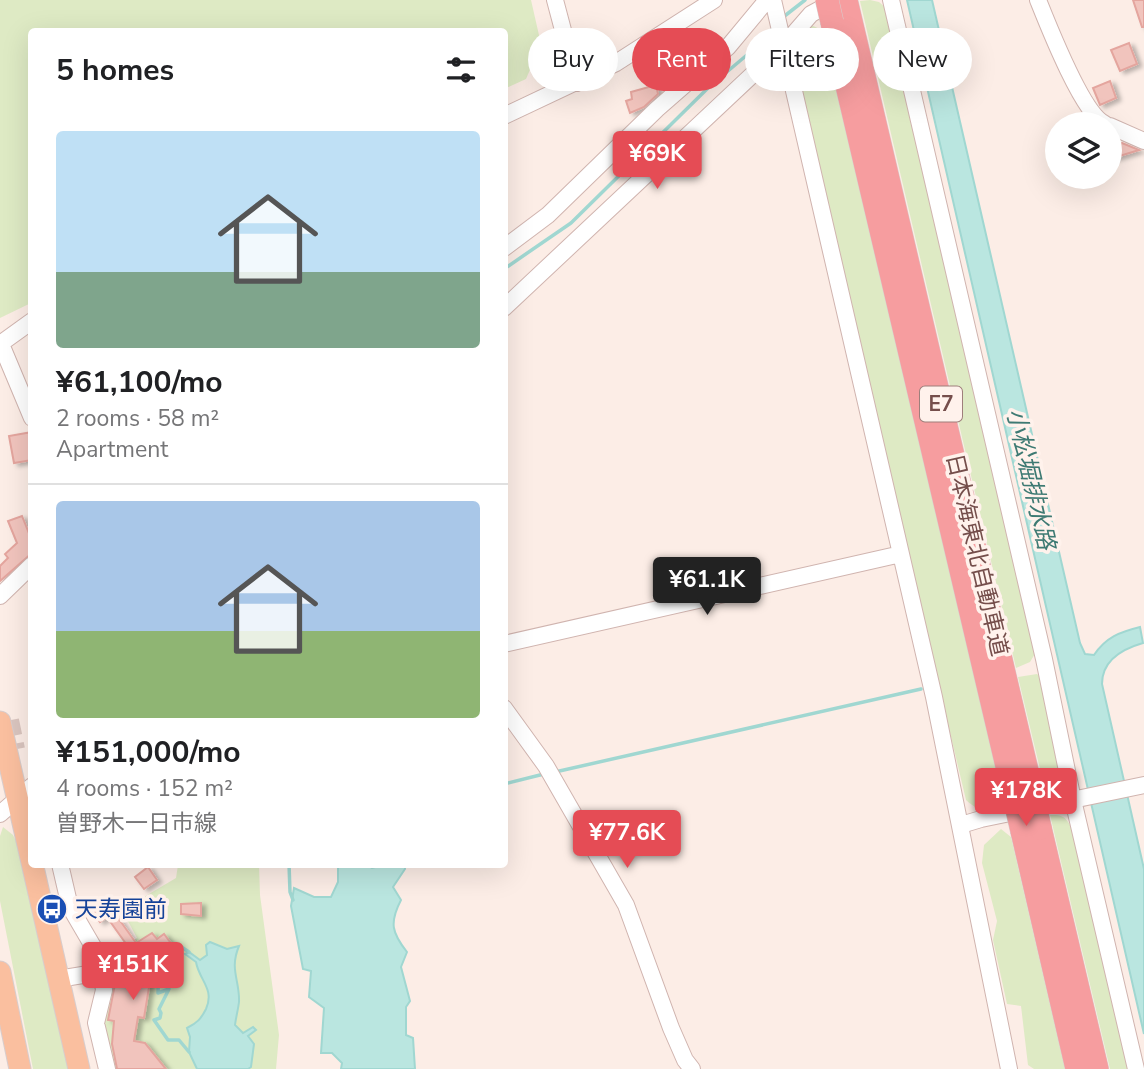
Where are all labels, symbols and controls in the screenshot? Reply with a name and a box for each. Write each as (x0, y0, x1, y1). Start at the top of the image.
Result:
chip: Buy (528, 28, 618, 91)
chip: Rent (632, 28, 731, 91)
chip: Filters (745, 28, 859, 91)
chip: New (873, 28, 972, 91)
text: 5 homes (56, 50, 174, 91)
icon: filters (442, 51, 480, 89)
map controls (1045, 112, 1122, 189)
button: layers (1045, 112, 1122, 189)
pin: ¥69K (616, 132, 698, 191)
text: ¥69K (629, 138, 685, 169)
icon: home (205, 176, 331, 302)
text: ¥61,100/mo (56, 362, 223, 403)
road number: E7 (920, 386, 962, 422)
text: 2 rooms · 58 m² (56, 403, 219, 434)
water label: 小松堀排水路 (999, 405, 1063, 555)
text: Apartment (56, 434, 168, 465)
street label: 日本海東北自動車道 (939, 451, 1015, 659)
icon: home (205, 546, 331, 672)
pin: ¥61.1K (650, 558, 764, 617)
text: ¥61.1K (669, 564, 745, 595)
text: ¥151,000/mo (56, 732, 241, 773)
pin: ¥178K (977, 768, 1075, 828)
text: 4 rooms · 152 m² (56, 773, 233, 804)
text: ¥178K (991, 775, 1061, 806)
text: 曽野木一日市線 (56, 808, 217, 839)
pin: ¥77.6K (570, 810, 684, 870)
text: ¥77.6K (589, 817, 665, 848)
bus stop icon: 天寿園前 (35, 892, 69, 926)
place label: 天寿園前 (75, 894, 167, 925)
pin: ¥151K (84, 942, 182, 1002)
text: ¥151K (98, 949, 168, 980)

